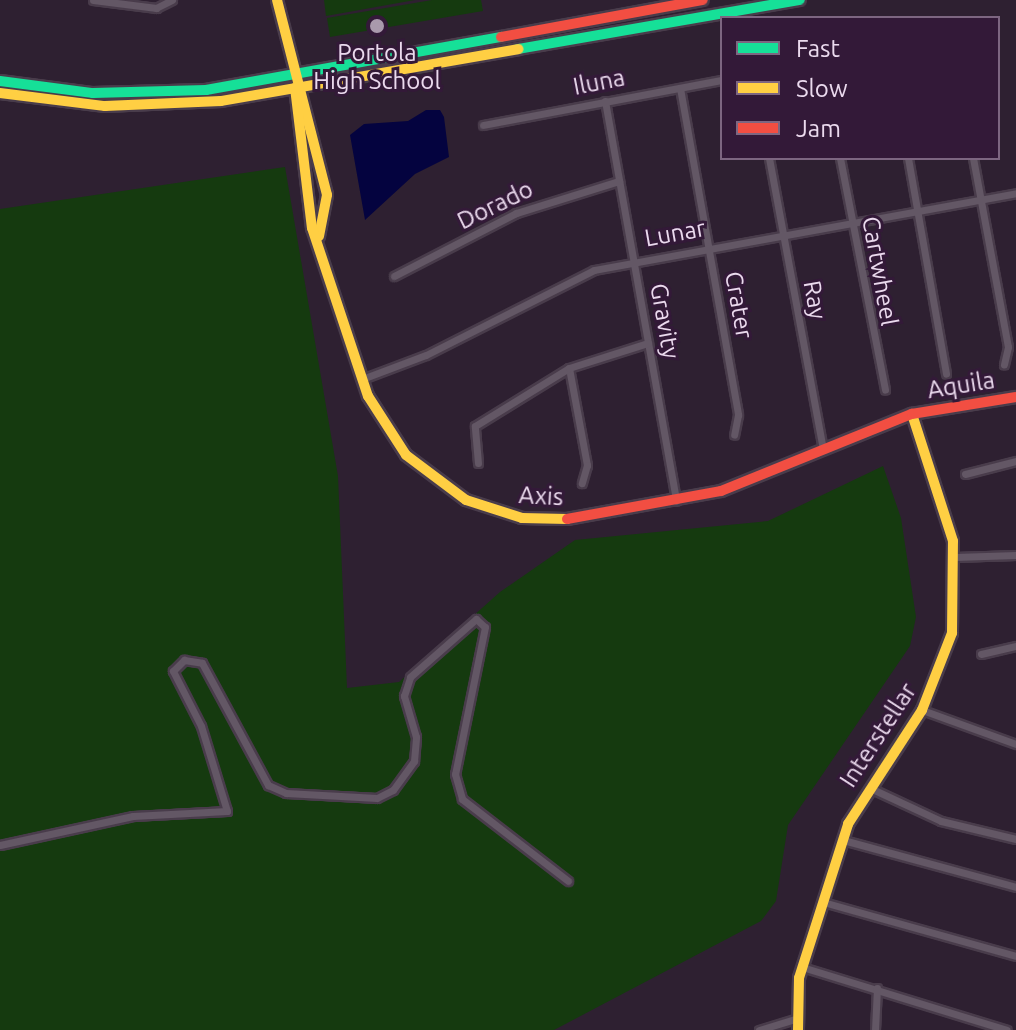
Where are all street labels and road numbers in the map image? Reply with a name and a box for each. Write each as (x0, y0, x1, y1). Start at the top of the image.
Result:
street label: Iluna (571, 63, 627, 101)
street label: Dorado (453, 174, 537, 236)
street label: Lunar (642, 214, 708, 252)
street label: Cartwheel (856, 214, 904, 328)
street label: Crater (719, 269, 759, 341)
street label: Ray (797, 278, 833, 322)
street label: Gravity (644, 281, 686, 361)
street label: Aquila (925, 365, 997, 405)
street label: Axis (518, 480, 564, 512)
street label: Interstellar (834, 677, 922, 793)

